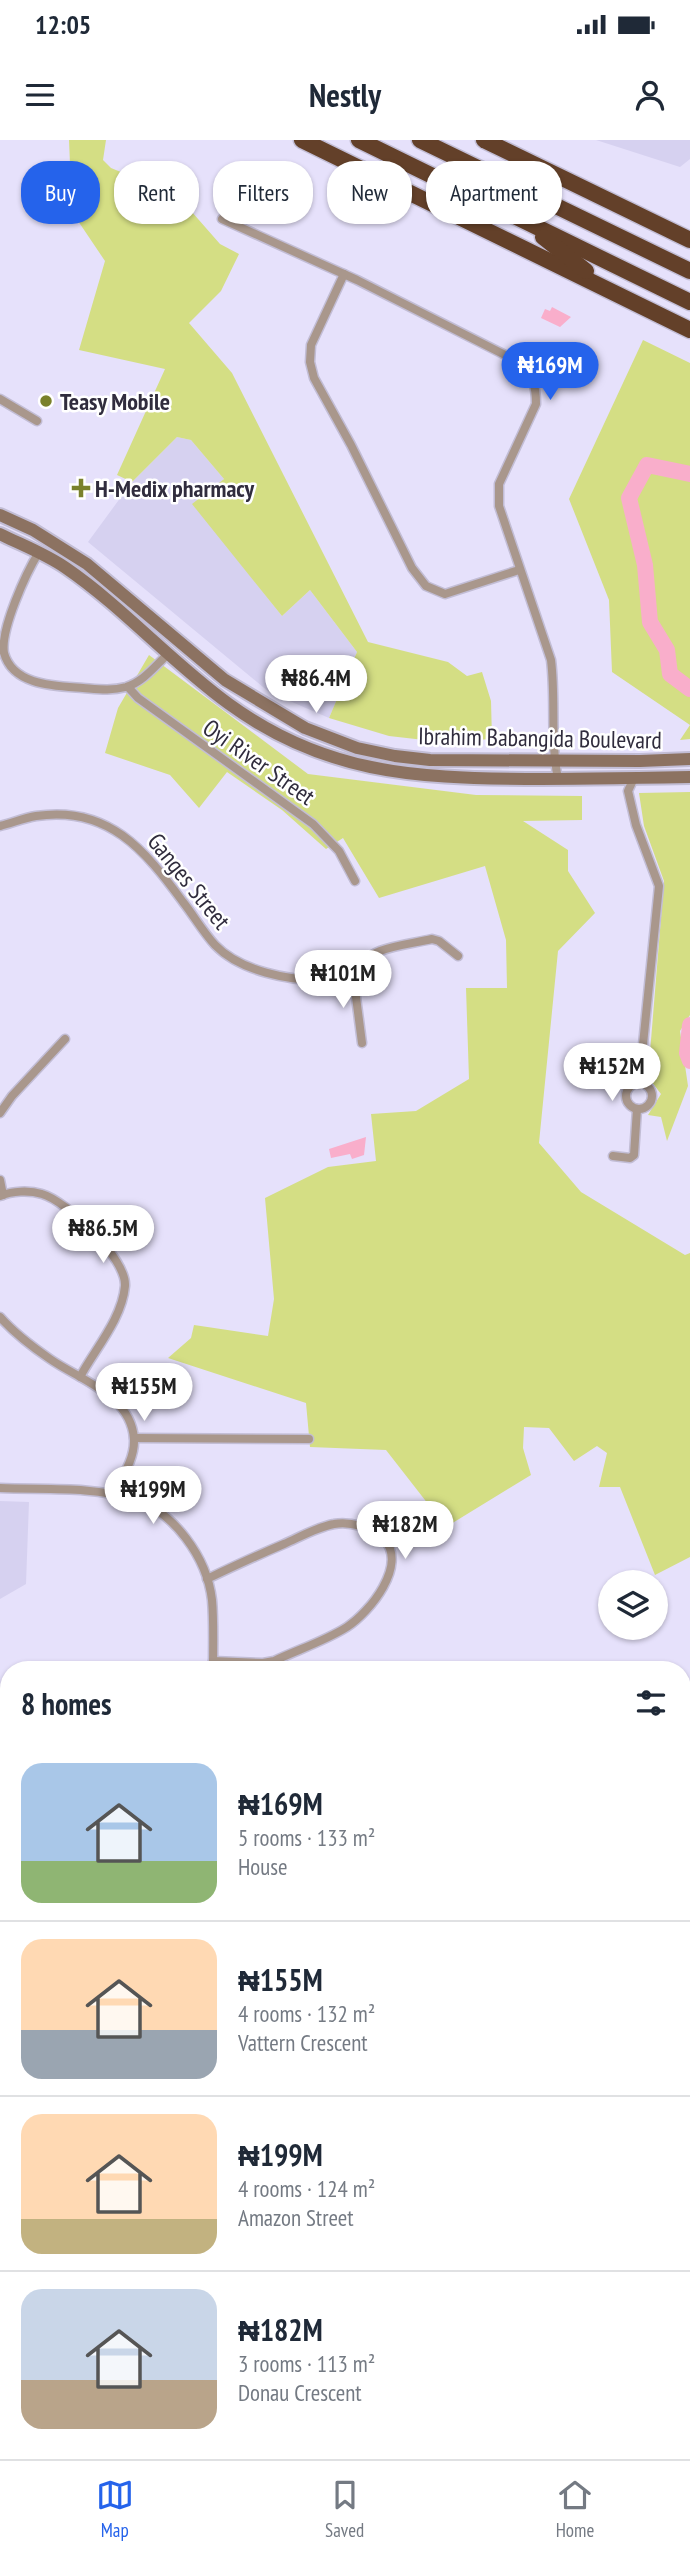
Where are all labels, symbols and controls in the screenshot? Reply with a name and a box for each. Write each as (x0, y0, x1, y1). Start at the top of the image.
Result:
text: 12:05 (35, 8, 91, 41)
text: Nestly (309, 74, 381, 116)
icon: menu (21, 76, 59, 114)
icon: person (631, 76, 669, 114)
chip: Buy (21, 161, 100, 224)
chip: Rent (114, 161, 199, 224)
chip: Filters (213, 161, 313, 224)
chip: New (327, 161, 412, 224)
chip: Apartment (426, 161, 562, 224)
pin: ₦169M (501, 342, 599, 402)
text: ₦169M (518, 350, 582, 379)
place label: Teasy Mobile (60, 386, 170, 417)
marker: Teasy Mobile (38, 393, 54, 409)
place label: H-Medix pharmacy (95, 473, 254, 504)
marker: H-Medix pharmacy (73, 480, 89, 496)
pin: ₦86.4M (259, 656, 373, 715)
text: ₦86.4M (281, 663, 351, 692)
street label: Oyi River Street (197, 712, 321, 812)
street label: Ibrahim Babangida Boulevard (418, 720, 662, 756)
street label: Ganges Street (141, 827, 238, 936)
pin: ₦101M (294, 950, 392, 1010)
text: ₦101M (311, 958, 375, 987)
pin: ₦152M (563, 1044, 661, 1103)
text: ₦152M (580, 1051, 644, 1080)
pin: ₦86.5M (46, 1206, 160, 1265)
text: ₦86.5M (68, 1213, 138, 1242)
pin: ₦155M (95, 1364, 193, 1423)
text: ₦155M (112, 1371, 176, 1400)
pin: ₦199M (104, 1466, 202, 1526)
text: ₦199M (121, 1474, 185, 1503)
pin: ₦182M (356, 1502, 454, 1561)
text: ₦182M (373, 1509, 437, 1538)
map controls (598, 1570, 668, 1640)
button: layers (598, 1570, 668, 1640)
text: 8 homes (21, 1684, 112, 1723)
icon: filters (632, 1684, 670, 1722)
text: ₦169M (238, 1784, 323, 1823)
icon: home (77, 1791, 161, 1875)
text: 5 rooms · 133 m² (238, 1823, 375, 1852)
text: House (238, 1852, 288, 1881)
text: ₦155M (238, 1960, 323, 1999)
icon: home (77, 1967, 161, 2051)
text: 4 rooms · 132 m² (238, 1999, 375, 2028)
text: Vattern Crescent (238, 2028, 368, 2057)
text: ₦199M (238, 2135, 323, 2174)
icon: home (77, 2142, 161, 2226)
text: 4 rooms · 124 m² (238, 2174, 375, 2203)
text: Amazon Street (238, 2203, 354, 2232)
text: ₦182M (238, 2310, 323, 2349)
icon: home (77, 2317, 161, 2401)
text: 3 rooms · 113 m² (238, 2349, 375, 2378)
text: Donau Crescent (238, 2378, 362, 2407)
tab: Map (96, 2476, 134, 2542)
tab: Saved (325, 2476, 364, 2542)
tab: Home (556, 2476, 594, 2542)

